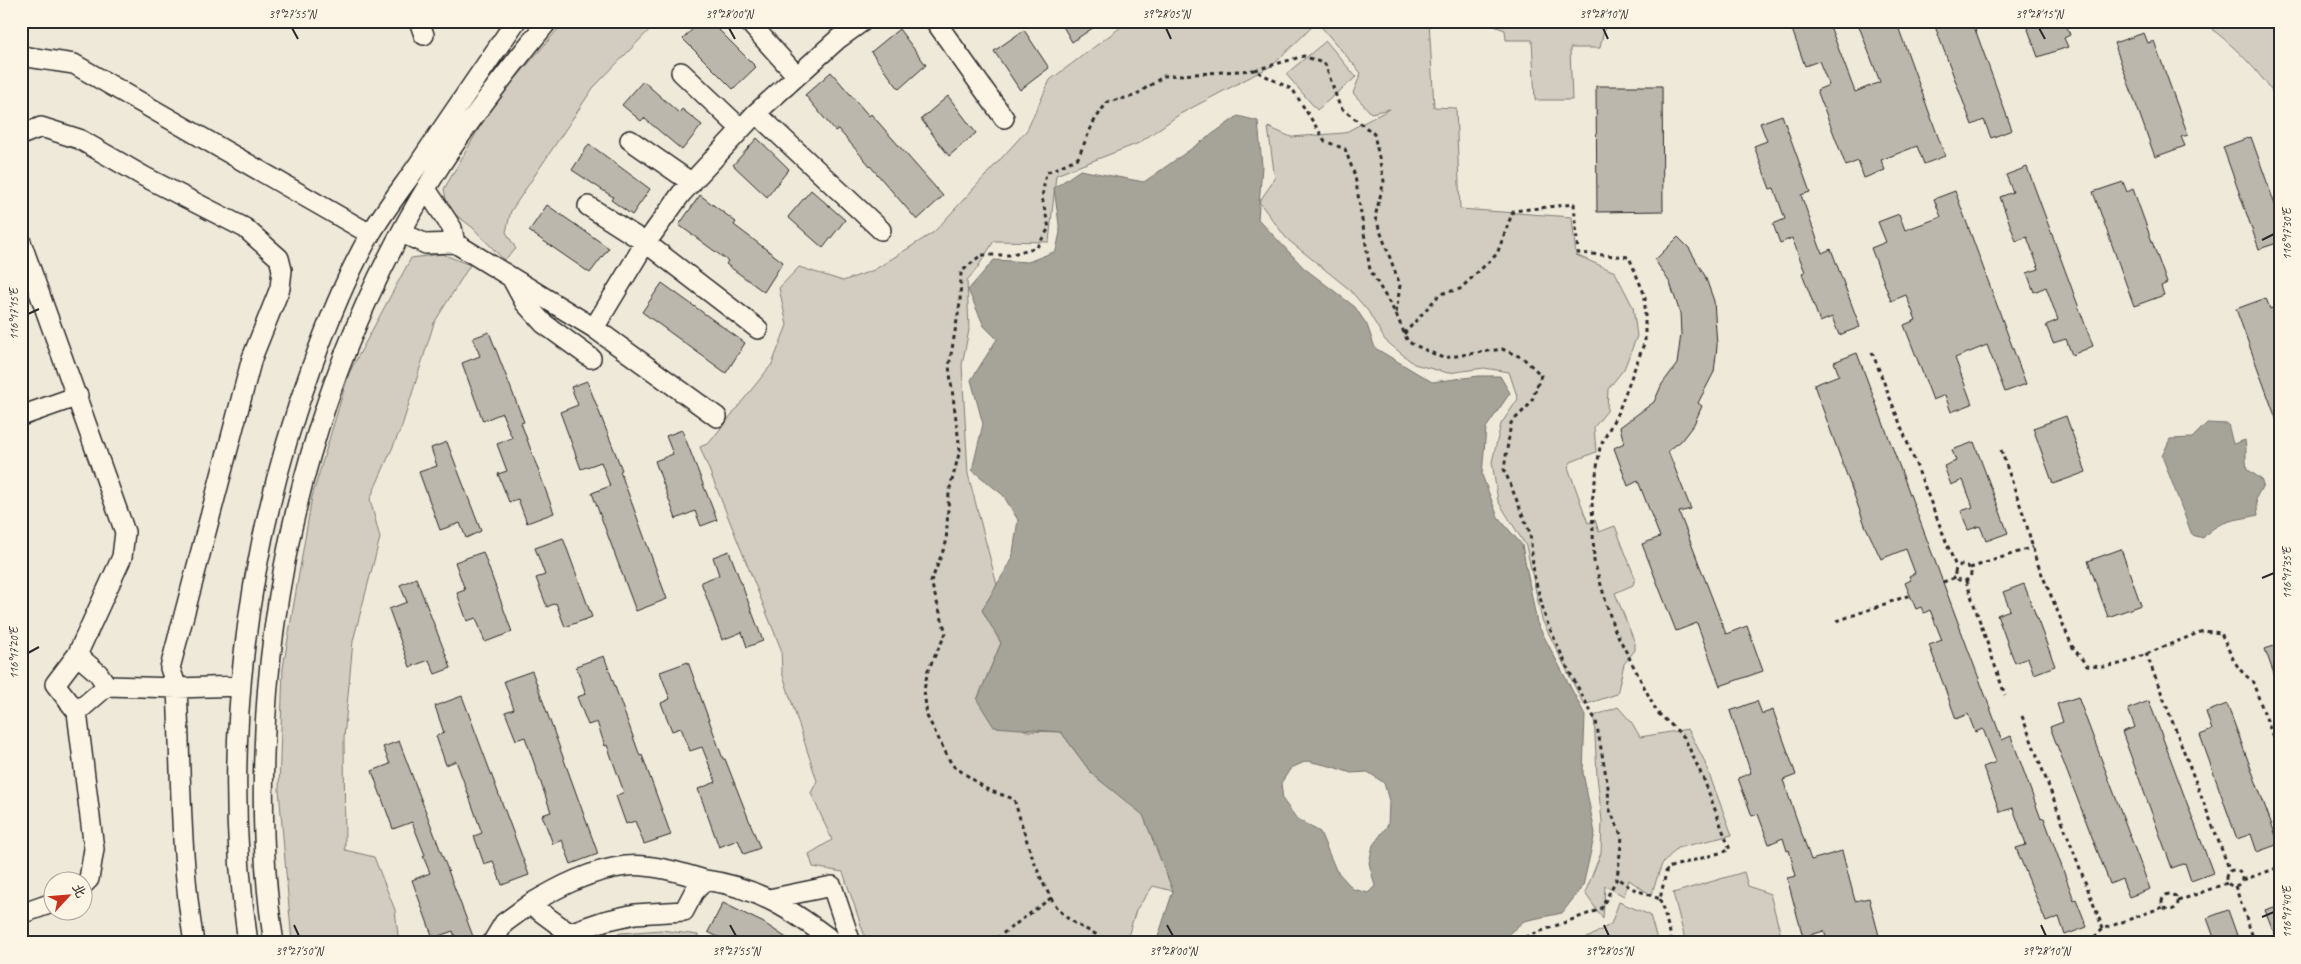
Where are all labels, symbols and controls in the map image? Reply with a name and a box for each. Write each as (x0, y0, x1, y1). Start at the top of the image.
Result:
text: 39°27'55"N (268, 6, 317, 22)
text: 39°28'00"N (705, 6, 754, 22)
text: 39°28'05"N (1142, 6, 1191, 22)
text: 39°28'10"N (1579, 6, 1628, 22)
text: 39°28'15"N (2015, 6, 2064, 22)
text: 116°17'30"E (2279, 206, 2295, 260)
text: 116°17'15"E (6, 286, 22, 340)
text: 116°17'35"E (2279, 545, 2295, 599)
text: 116°17'20"E (6, 625, 22, 679)
north arrow (42, 872, 92, 922)
text: 北 (69, 881, 90, 901)
text: 116°17'40"E (2279, 884, 2295, 938)
text: 39°27'50"N (275, 943, 324, 959)
text: 39°27'55"N (712, 943, 761, 959)
text: 39°28'00"N (1149, 943, 1198, 959)
text: 39°28'05"N (1585, 943, 1634, 959)
text: 39°28'10"N (2022, 943, 2071, 959)

